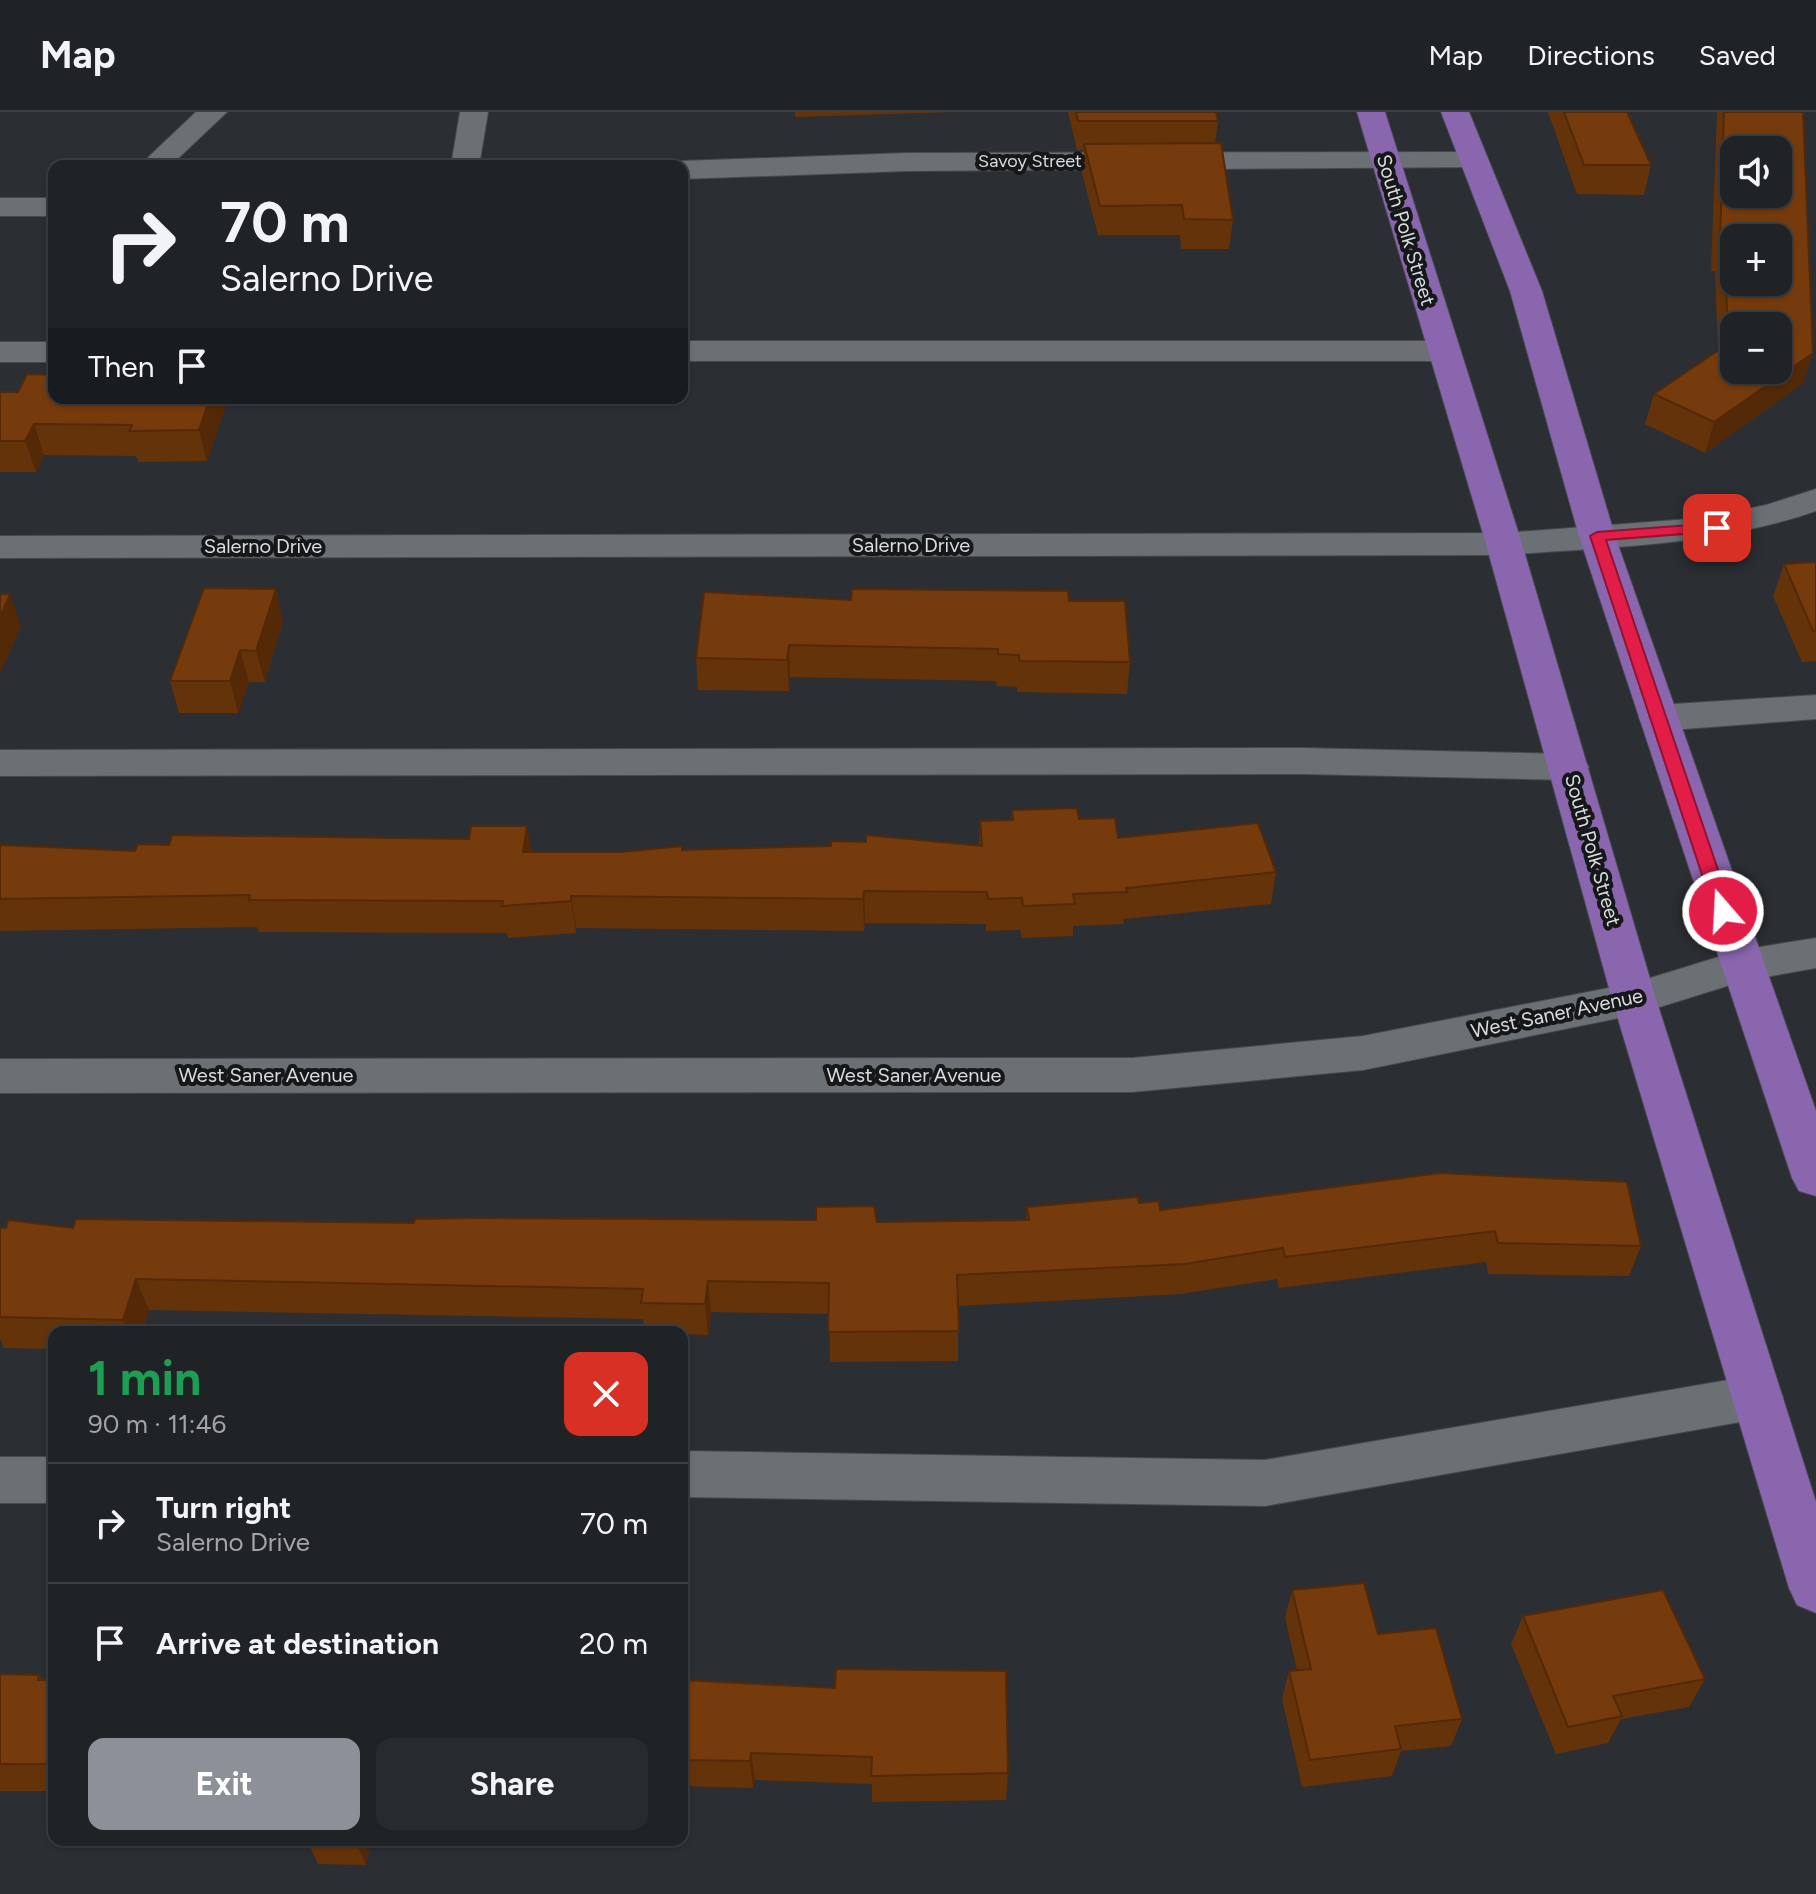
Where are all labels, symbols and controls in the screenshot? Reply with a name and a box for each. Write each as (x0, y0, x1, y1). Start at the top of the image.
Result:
text: Map (40, 32, 116, 78)
text: Map (1429, 38, 1483, 72)
text: Directions (1527, 38, 1655, 72)
text: Saved (1699, 38, 1776, 72)
map controls (1720, 136, 1792, 384)
button: sound (1720, 136, 1792, 208)
street label: Savoy Street (978, 150, 1082, 172)
street label: South Polk Street (1372, 152, 1440, 308)
text: 70 m (220, 189, 350, 256)
icon: right (88, 192, 192, 296)
button: + (1720, 224, 1792, 296)
text: Salerno Drive (220, 257, 433, 300)
button: − (1720, 312, 1792, 384)
icon: arrive (170, 344, 214, 388)
text: Then (88, 348, 154, 385)
pin (1683, 494, 1751, 562)
icon: arrive (1695, 506, 1739, 550)
street label: Salerno Drive (852, 533, 970, 557)
street label: Salerno Drive (204, 534, 322, 558)
street label: South Polk Street (1560, 771, 1626, 929)
position arrow (1681, 869, 1765, 953)
street label: West Saner Avenue (1469, 983, 1645, 1043)
street label: West Saner Avenue (178, 1063, 354, 1087)
street label: West Saner Avenue (826, 1063, 1002, 1087)
text: 1 min (88, 1349, 201, 1407)
button: close (564, 1352, 648, 1436)
text: 90 m · 11:46 (88, 1408, 226, 1440)
text: Turn right (156, 1489, 291, 1526)
icon: right (88, 1501, 132, 1545)
text: 70 m (580, 1505, 648, 1542)
text: Salerno Drive (156, 1526, 310, 1558)
icon: arrive (88, 1621, 132, 1665)
text: Arrive at destination (156, 1625, 439, 1662)
text: 20 m (579, 1625, 648, 1662)
button: Exit (88, 1738, 360, 1830)
button: Share (376, 1738, 648, 1830)

